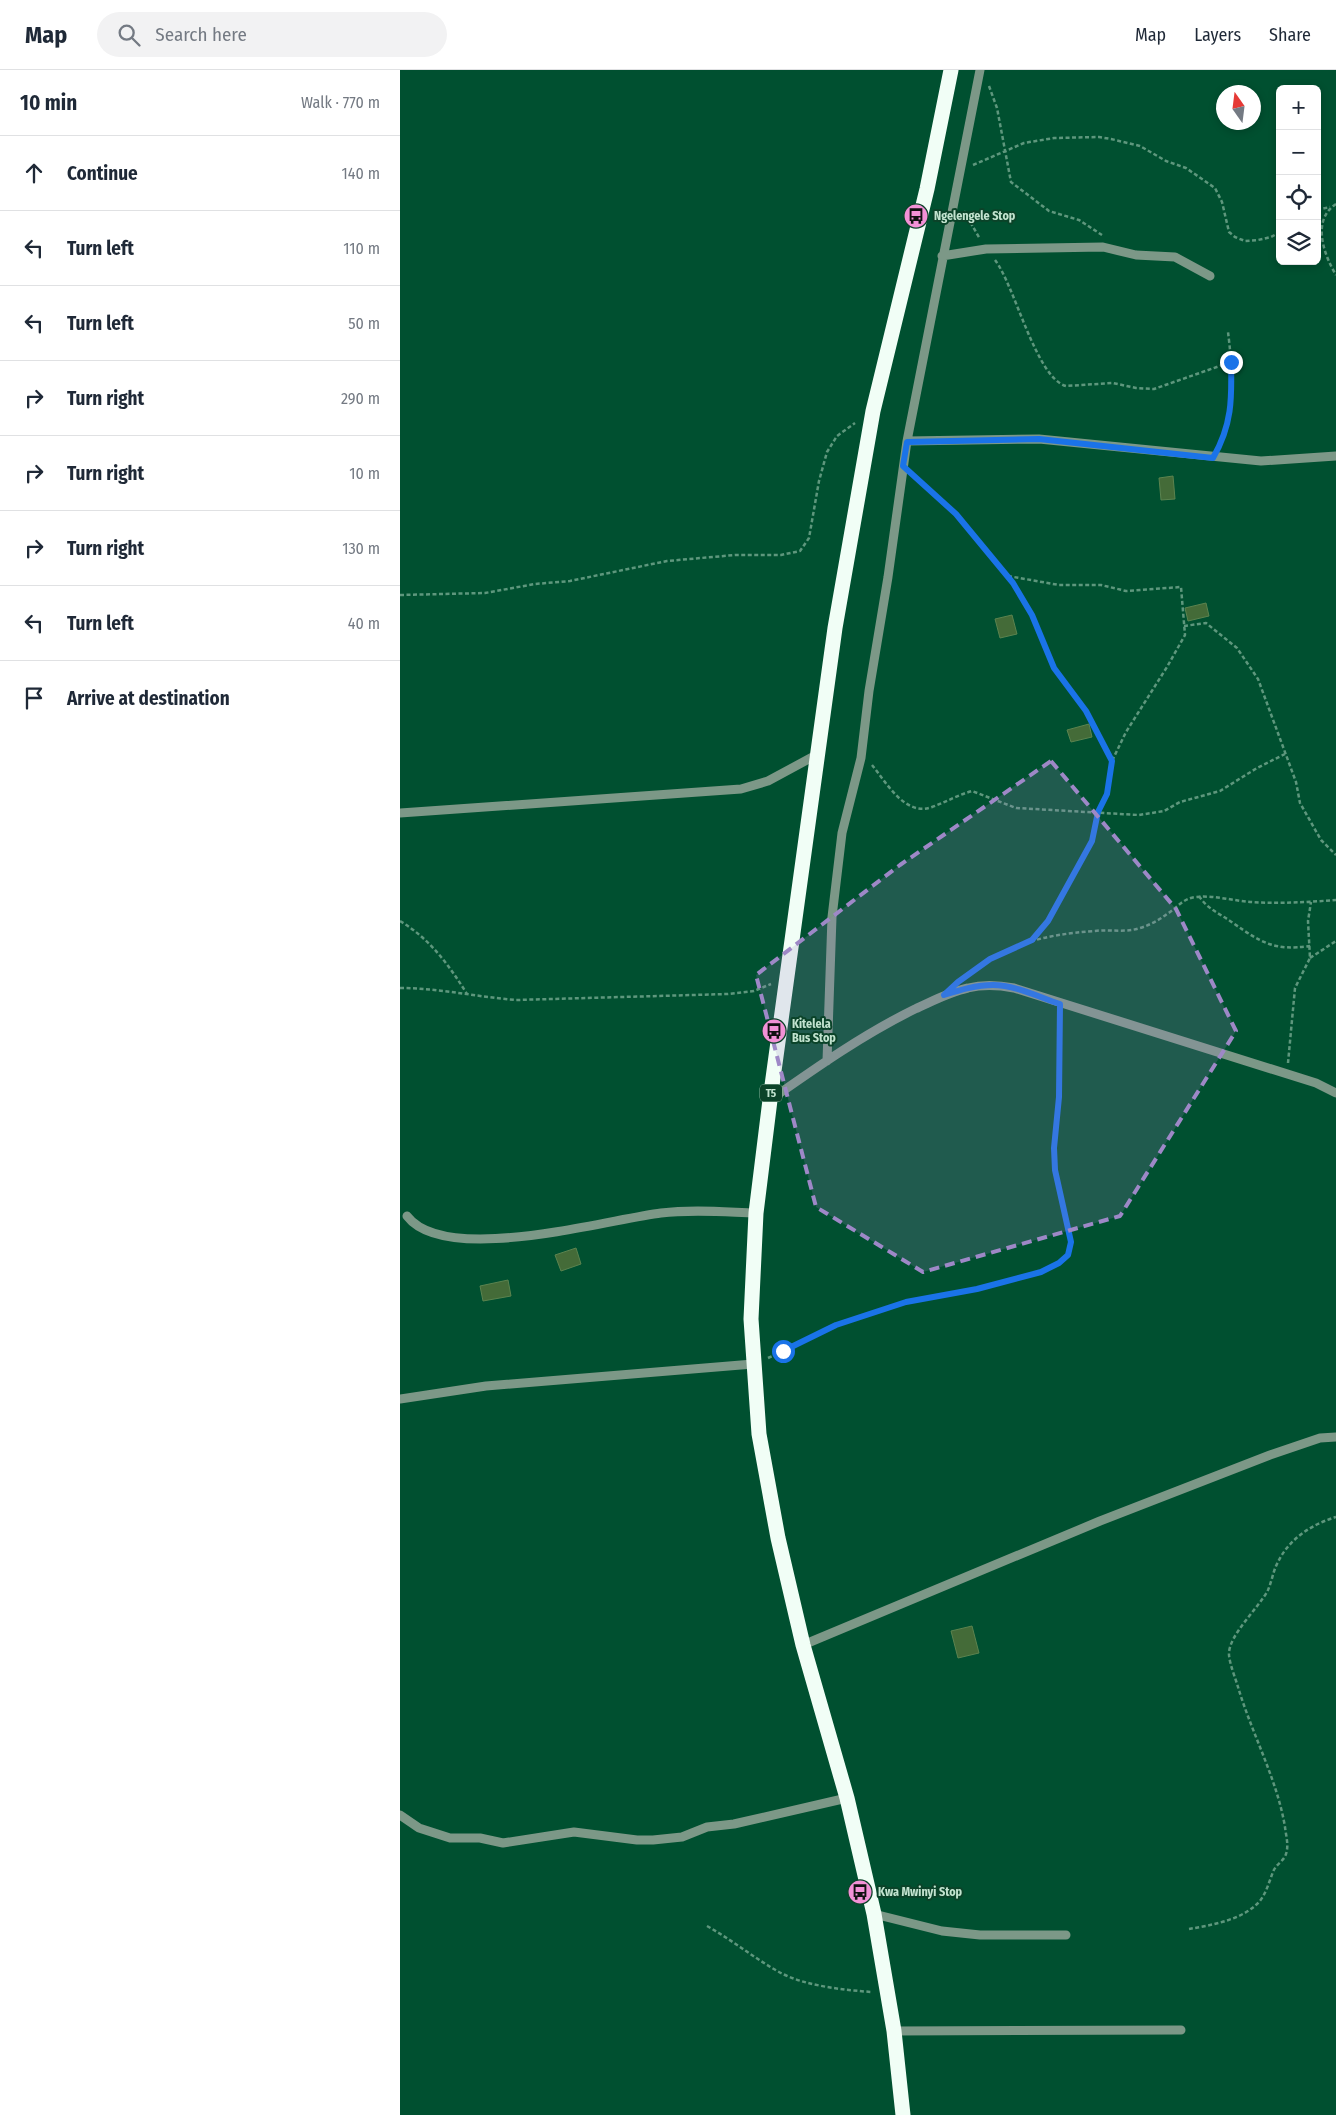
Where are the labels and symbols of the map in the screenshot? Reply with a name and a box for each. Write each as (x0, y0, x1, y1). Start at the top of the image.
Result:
north arrow (1216, 85, 1261, 130)
bus stop icon: Ngelengele Stop (903, 203, 929, 229)
place label: Ngelengele Stop (934, 209, 1016, 223)
route end (1220, 351, 1243, 374)
place label: Kitelela Bus Stop (792, 1017, 836, 1045)
bus stop icon: Kitelela Bus Stop (761, 1018, 787, 1044)
road number: T5 (760, 1084, 782, 1102)
route start (772, 1340, 795, 1363)
bus stop icon: Kwa Mwinyi Stop (847, 1879, 873, 1905)
place label: Kwa Mwinyi Stop (878, 1885, 963, 1899)

